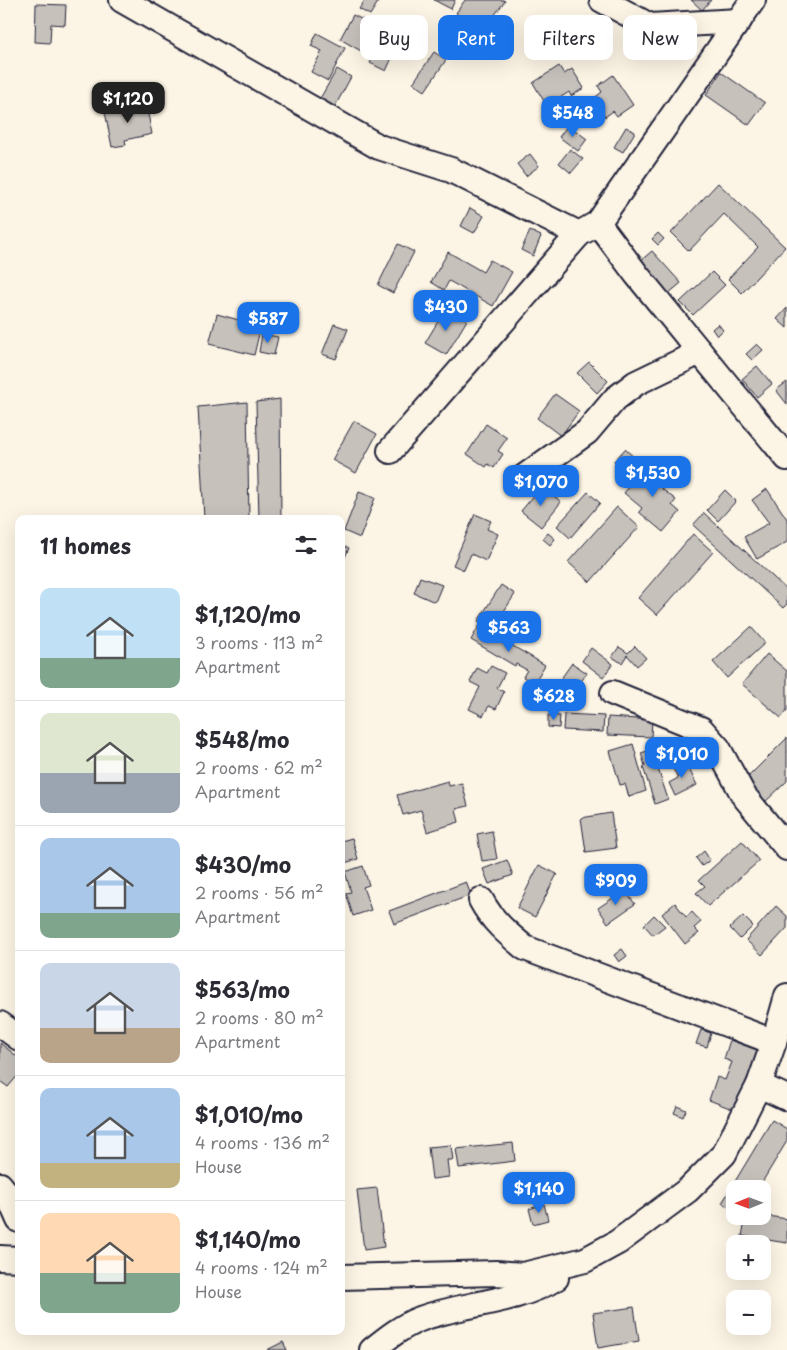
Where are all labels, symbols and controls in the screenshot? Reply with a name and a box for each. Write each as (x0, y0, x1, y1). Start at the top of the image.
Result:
chip: Buy (360, 15, 428, 60)
chip: Rent (438, 15, 514, 60)
chip: Filters (524, 15, 613, 60)
chip: New (623, 15, 697, 60)
pin: $1,120 (87, 82, 169, 124)
text: $1,120 (103, 86, 153, 110)
pin: $548 (543, 96, 603, 138)
text: $548 (552, 100, 594, 124)
pin: $430 (416, 290, 476, 332)
text: $430 (424, 294, 468, 318)
pin: $587 (238, 302, 298, 344)
text: $587 (248, 306, 288, 330)
pin: $1,530 (612, 456, 694, 498)
text: $1,530 (626, 460, 680, 484)
pin: $1,070 (500, 464, 582, 507)
text: $1,070 (514, 469, 568, 493)
text: 11 homes (40, 529, 131, 561)
icon: filters (292, 531, 320, 559)
text: $1,120/mo (195, 598, 301, 630)
icon: home (80, 608, 140, 668)
pin: $563 (479, 610, 539, 653)
text: $563 (488, 615, 530, 639)
text: 3 rooms · 113 m² (195, 630, 323, 654)
text: Apartment (195, 654, 280, 678)
pin: $628 (524, 678, 584, 721)
text: $628 (533, 683, 575, 707)
text: $548/mo (195, 723, 289, 755)
icon: home (80, 733, 140, 793)
pin: $1,010 (641, 736, 723, 779)
text: $1,010 (656, 741, 708, 765)
text: 2 rooms · 62 m² (195, 755, 323, 779)
text: Apartment (195, 779, 280, 803)
text: $430/mo (195, 848, 291, 880)
icon: home (80, 858, 140, 918)
pin: $909 (586, 864, 646, 906)
text: $909 (595, 868, 637, 892)
text: 2 rooms · 56 m² (195, 880, 324, 904)
text: Apartment (195, 904, 280, 928)
text: $563/mo (195, 973, 290, 1005)
icon: home (80, 983, 140, 1043)
text: 2 rooms · 80 m² (195, 1005, 324, 1029)
text: Apartment (195, 1029, 280, 1053)
text: $1,010/mo (195, 1098, 303, 1130)
icon: home (80, 1108, 140, 1168)
text: 4 rooms · 136 m² (195, 1130, 330, 1154)
text: House (195, 1154, 242, 1178)
pin: $1,140 (498, 1172, 580, 1214)
text: $1,140 (514, 1176, 564, 1200)
north arrow (726, 1180, 771, 1225)
map controls (726, 1180, 771, 1335)
text: $1,140/mo (195, 1223, 301, 1255)
icon: home (80, 1233, 140, 1293)
button: + (726, 1235, 771, 1280)
text: 4 rooms · 124 m² (195, 1255, 328, 1279)
text: House (195, 1279, 242, 1303)
button: − (726, 1290, 771, 1335)

